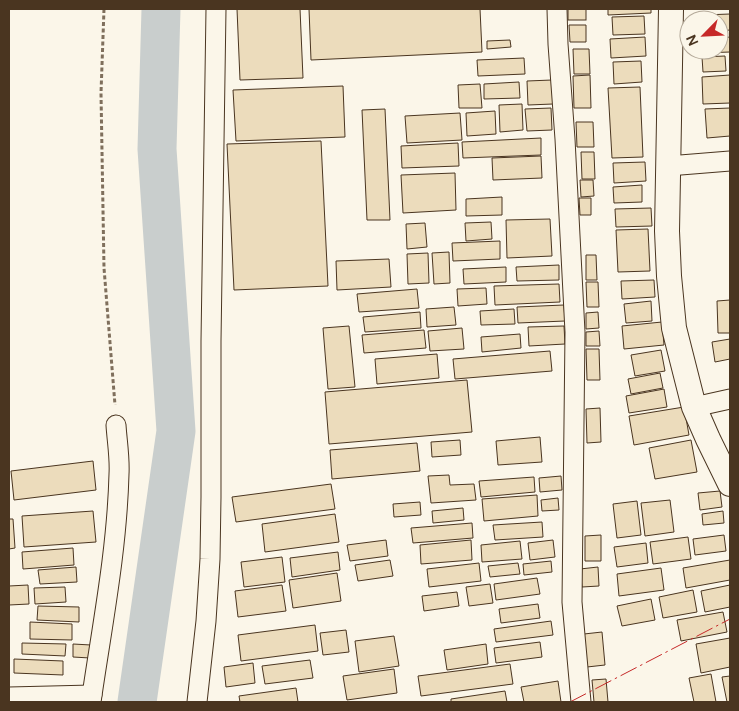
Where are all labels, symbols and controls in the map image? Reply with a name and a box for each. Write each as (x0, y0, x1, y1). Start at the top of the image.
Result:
north arrow (679, 10, 729, 60)
text: N (682, 32, 702, 49)

